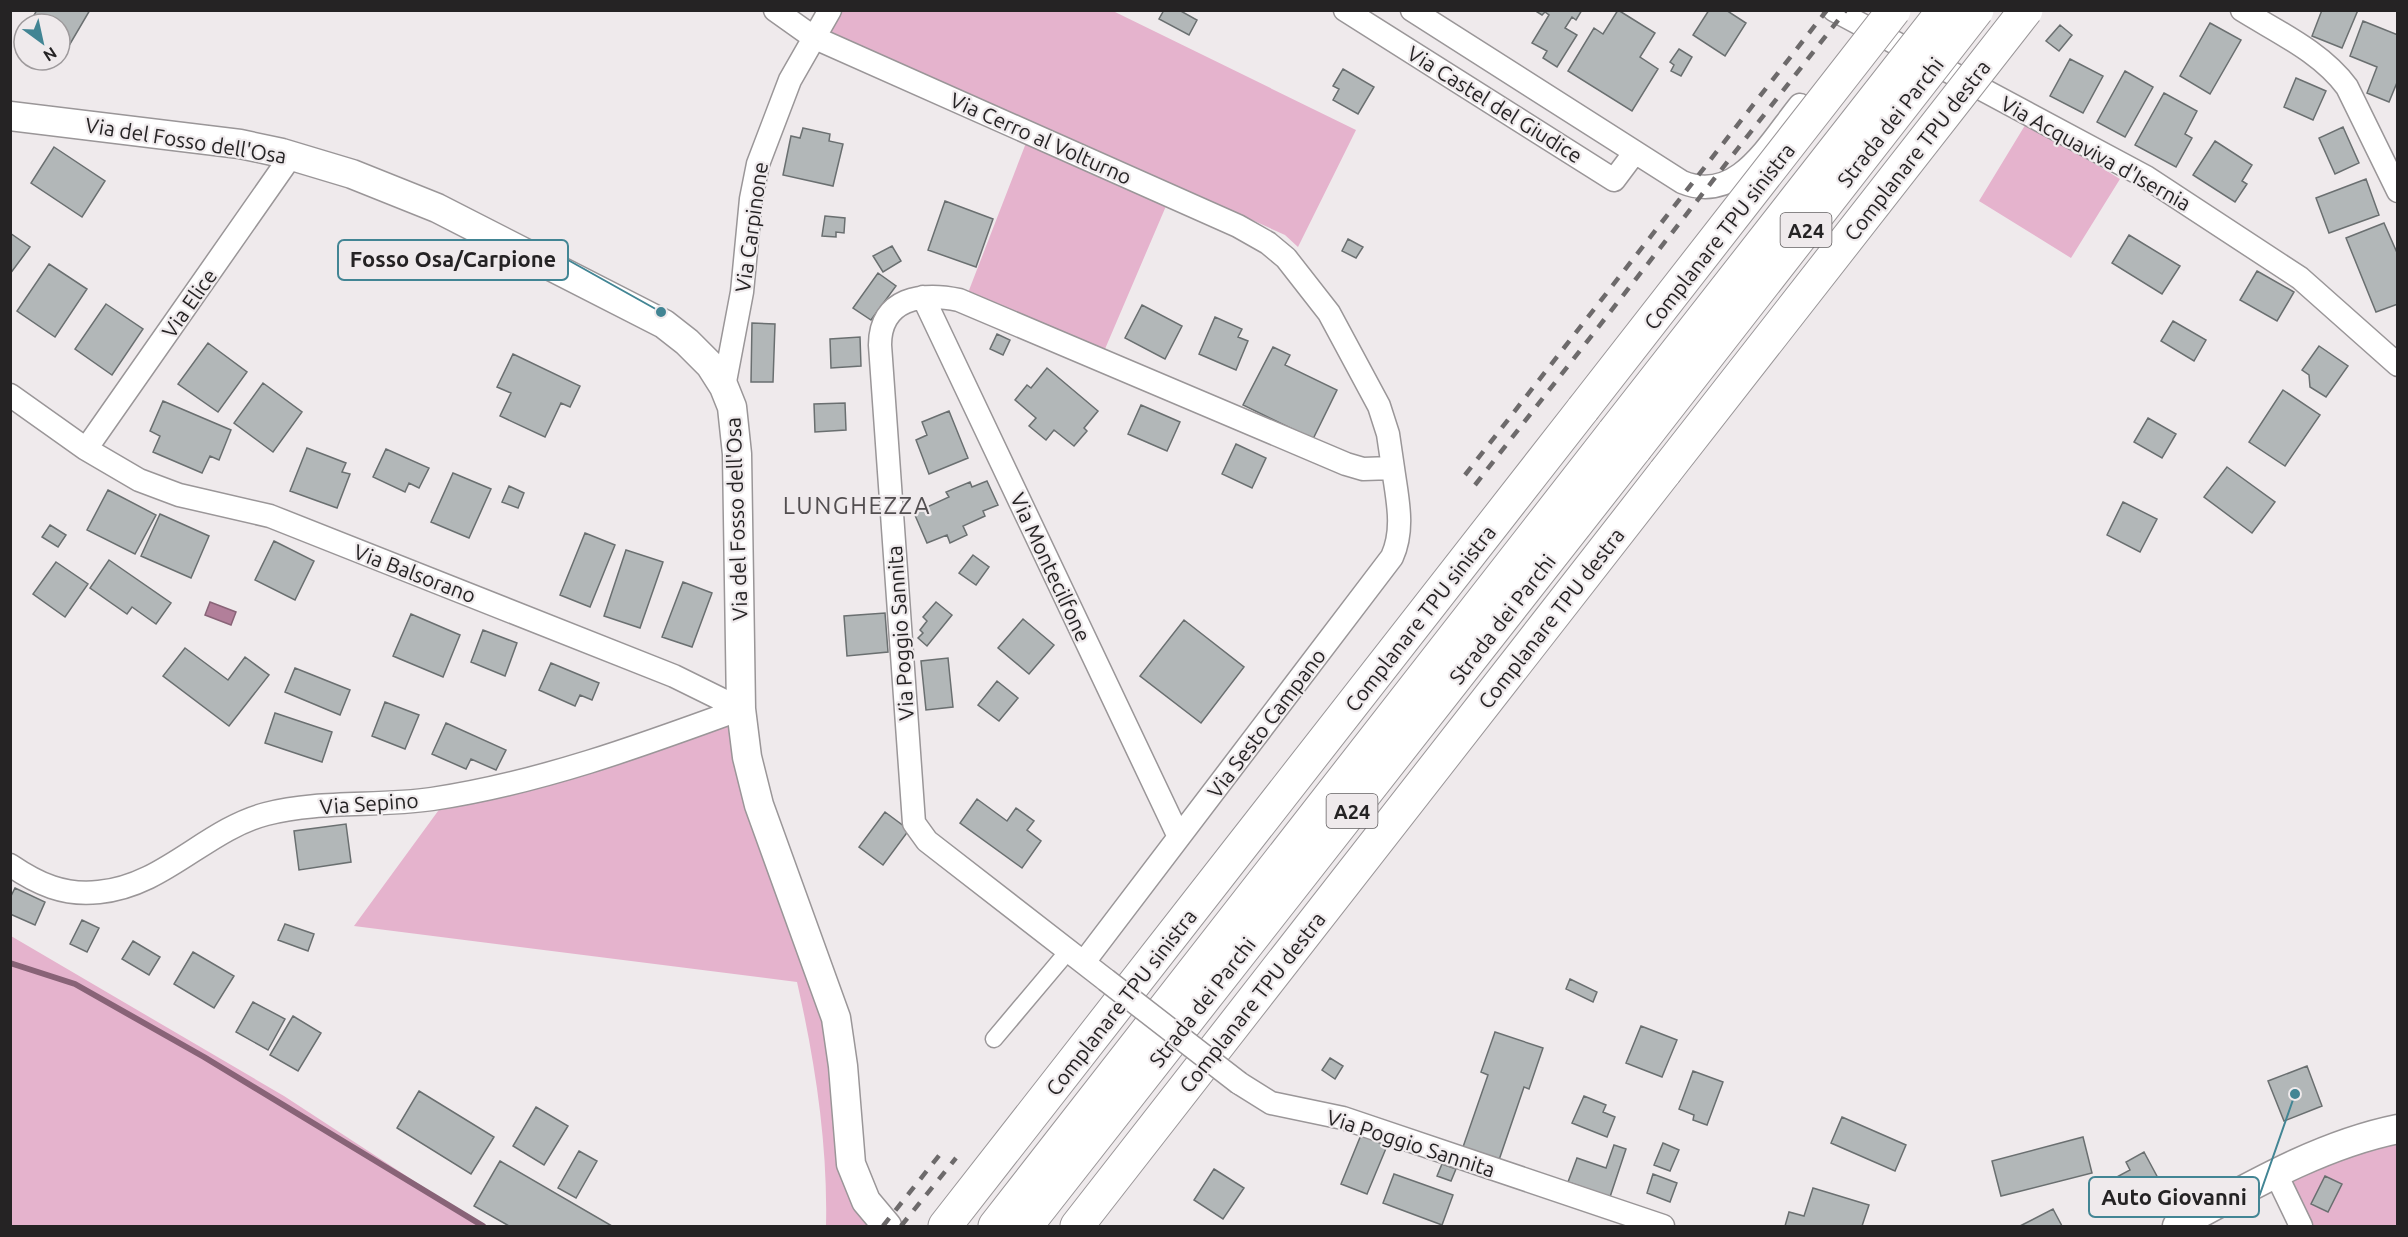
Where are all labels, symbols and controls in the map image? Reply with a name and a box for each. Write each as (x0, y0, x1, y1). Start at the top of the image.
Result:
north arrow (12, 12, 72, 72)
street label: Via Castel del Giudice (1403, 40, 1587, 168)
text: N (40, 44, 60, 65)
street label: Strada dei Parchi (1832, 53, 1948, 191)
street label: Complanare TPU destra (1839, 55, 1995, 245)
street label: Via Cerro al Volturno (947, 87, 1135, 189)
street label: Via Acquaviva d'Isernia (1997, 91, 2195, 215)
street label: Via del Fosso dell'Osa (84, 112, 288, 168)
street label: Complanare TPU sinistra (1639, 138, 1799, 334)
street label: Via Carpinone (730, 160, 772, 294)
road number: A24 (1780, 213, 1832, 247)
callout: Fosso Osa/Carpione (338, 240, 568, 280)
text: Fosso Osa/Carpione (350, 246, 556, 271)
street label: Via Elice (157, 264, 221, 342)
street label: Via del Fosso dell'Osa (720, 417, 752, 621)
street label: Via Montecilfone (1006, 489, 1096, 645)
district label: LUNGHEZZA (783, 492, 931, 519)
street label: Complanare TPU sinistra (1340, 520, 1500, 716)
street label: Complanare TPU destra (1473, 523, 1629, 713)
street label: Via Balsorano (351, 539, 479, 607)
street label: Via Poggio Sannita (882, 545, 918, 721)
street label: Strada dei Parchi (1444, 550, 1560, 688)
street label: Via Sesto Campano (1202, 644, 1330, 802)
street label: Via Sepino (319, 788, 419, 818)
road number: A24 (1326, 794, 1378, 828)
street label: Complanare TPU sinistra (1041, 904, 1201, 1100)
street label: Complanare TPU destra (1174, 907, 1330, 1097)
street label: Strada dei Parchi (1144, 933, 1260, 1071)
street label: Via Poggio Sannita (1324, 1104, 1498, 1182)
callout: Auto Giovanni (2089, 1177, 2259, 1217)
text: Auto Giovanni (2101, 1184, 2247, 1209)

